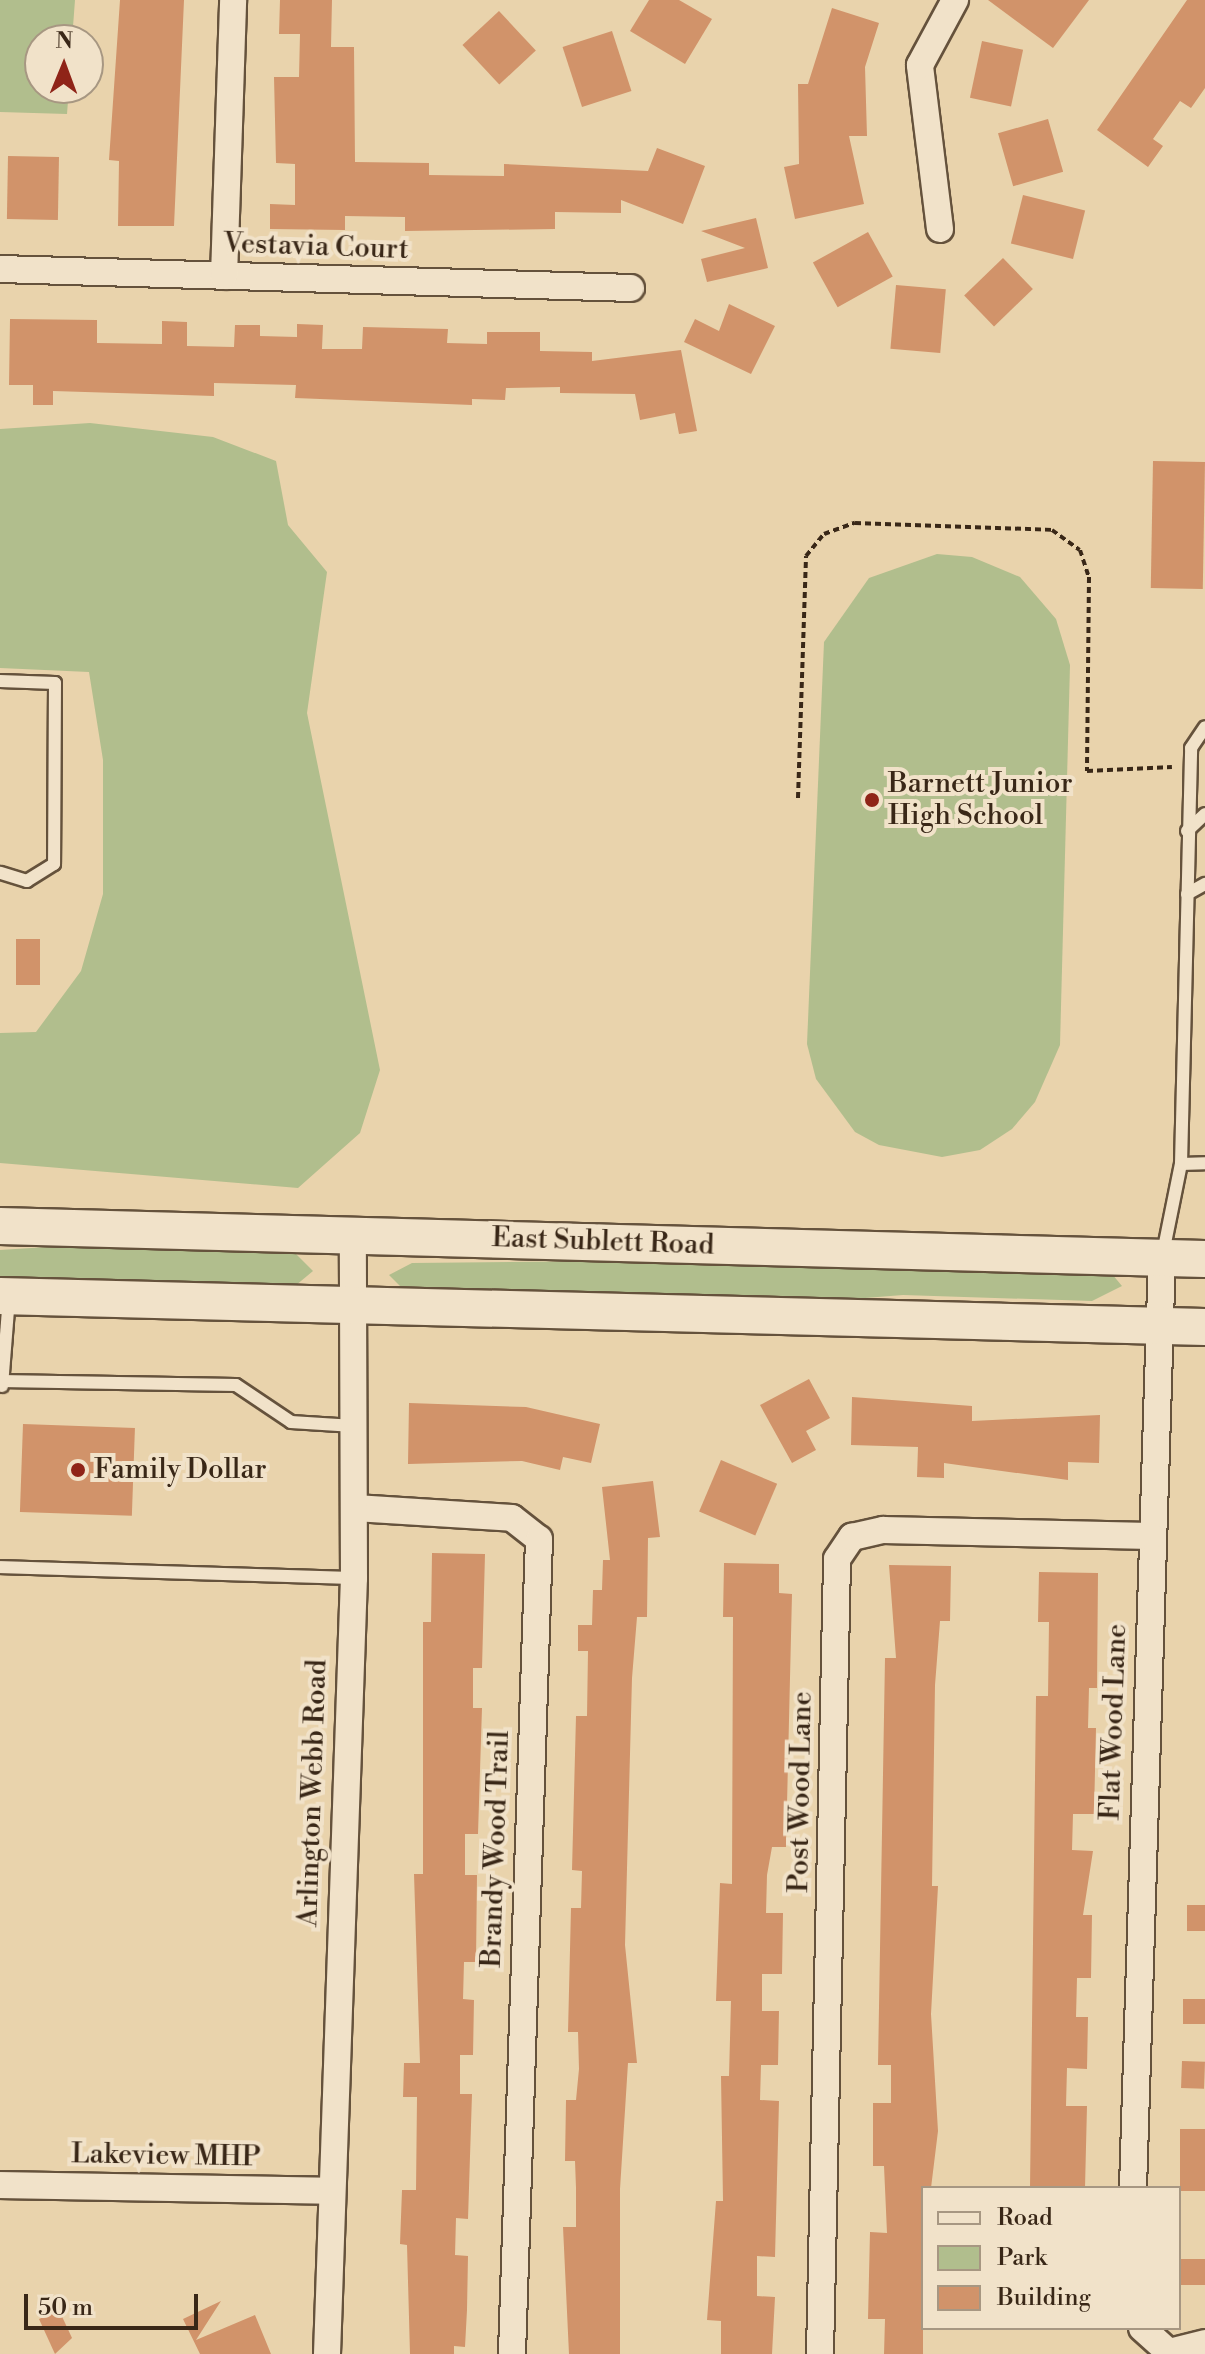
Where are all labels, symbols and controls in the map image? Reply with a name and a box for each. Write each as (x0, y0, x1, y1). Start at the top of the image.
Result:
north arrow (24, 24, 104, 104)
text: N (55, 28, 73, 55)
street label: Vestavia Court (223, 227, 409, 267)
place label: Barnett Junior High School (888, 767, 1073, 833)
marker: Barnett Junior High School (863, 791, 881, 809)
street label: East Sublett Road (491, 1221, 715, 1263)
place label: Family Dollar (94, 1453, 267, 1487)
marker: Family Dollar (69, 1461, 87, 1479)
street label: Flat Wood Lane (1094, 1623, 1134, 1821)
street label: Arlington Webb Road (292, 1659, 334, 1927)
street label: Post Wood Lane (782, 1691, 820, 1893)
street label: Brandy Wood Trail (475, 1730, 517, 1968)
street label: Lakeview MHP (71, 2138, 261, 2174)
legend (921, 2186, 1181, 2330)
text: Road (997, 2203, 1053, 2233)
text: Park (997, 2243, 1047, 2273)
scale bar (28, 2278, 202, 2328)
text: Building (997, 2283, 1091, 2313)
text: 50 m (38, 2293, 93, 2323)

